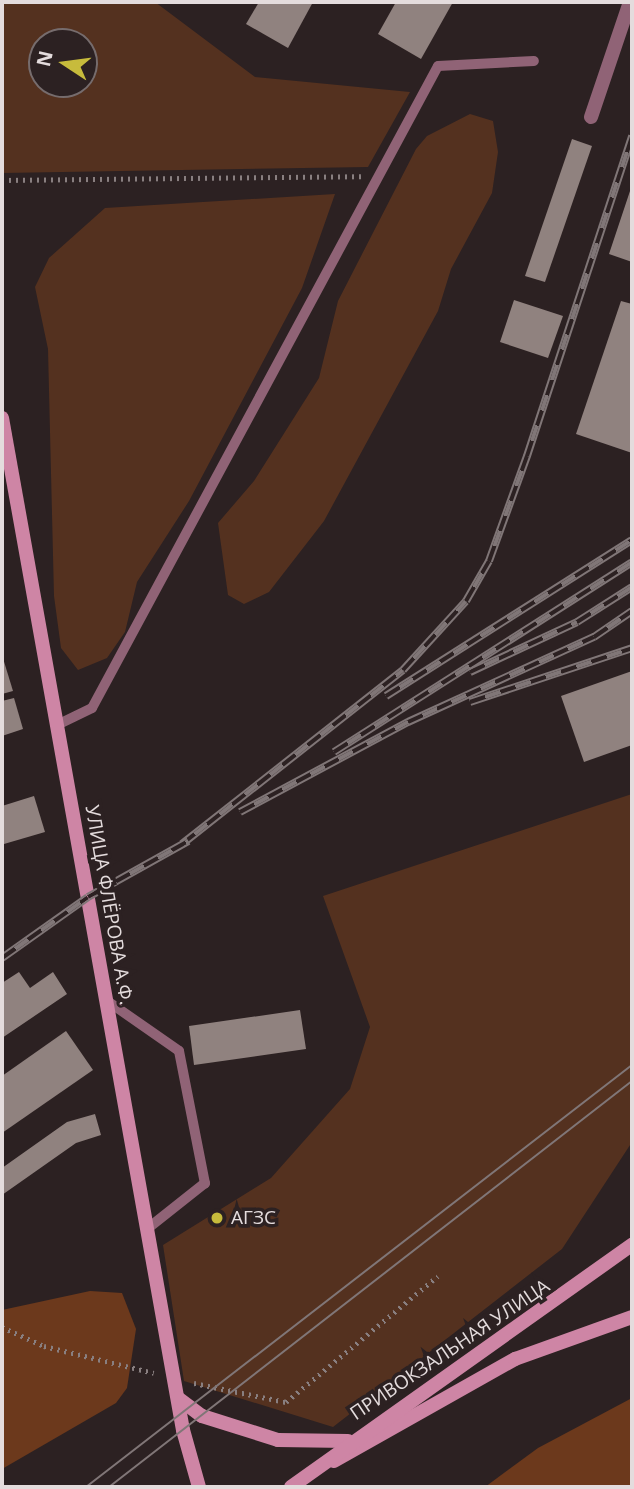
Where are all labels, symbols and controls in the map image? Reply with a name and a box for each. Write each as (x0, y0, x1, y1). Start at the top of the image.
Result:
north arrow (28, 28, 98, 98)
text: N (30, 48, 59, 69)
street label: УЛИЦА ФЛЁРОВА А.Ф. (80, 803, 138, 1007)
place label: АГЗС (231, 1207, 276, 1229)
marker: АГЗС (209, 1210, 225, 1226)
street label: ПРИВОКЗАЛЬНАЯ УЛИЦА (346, 1275, 554, 1425)

